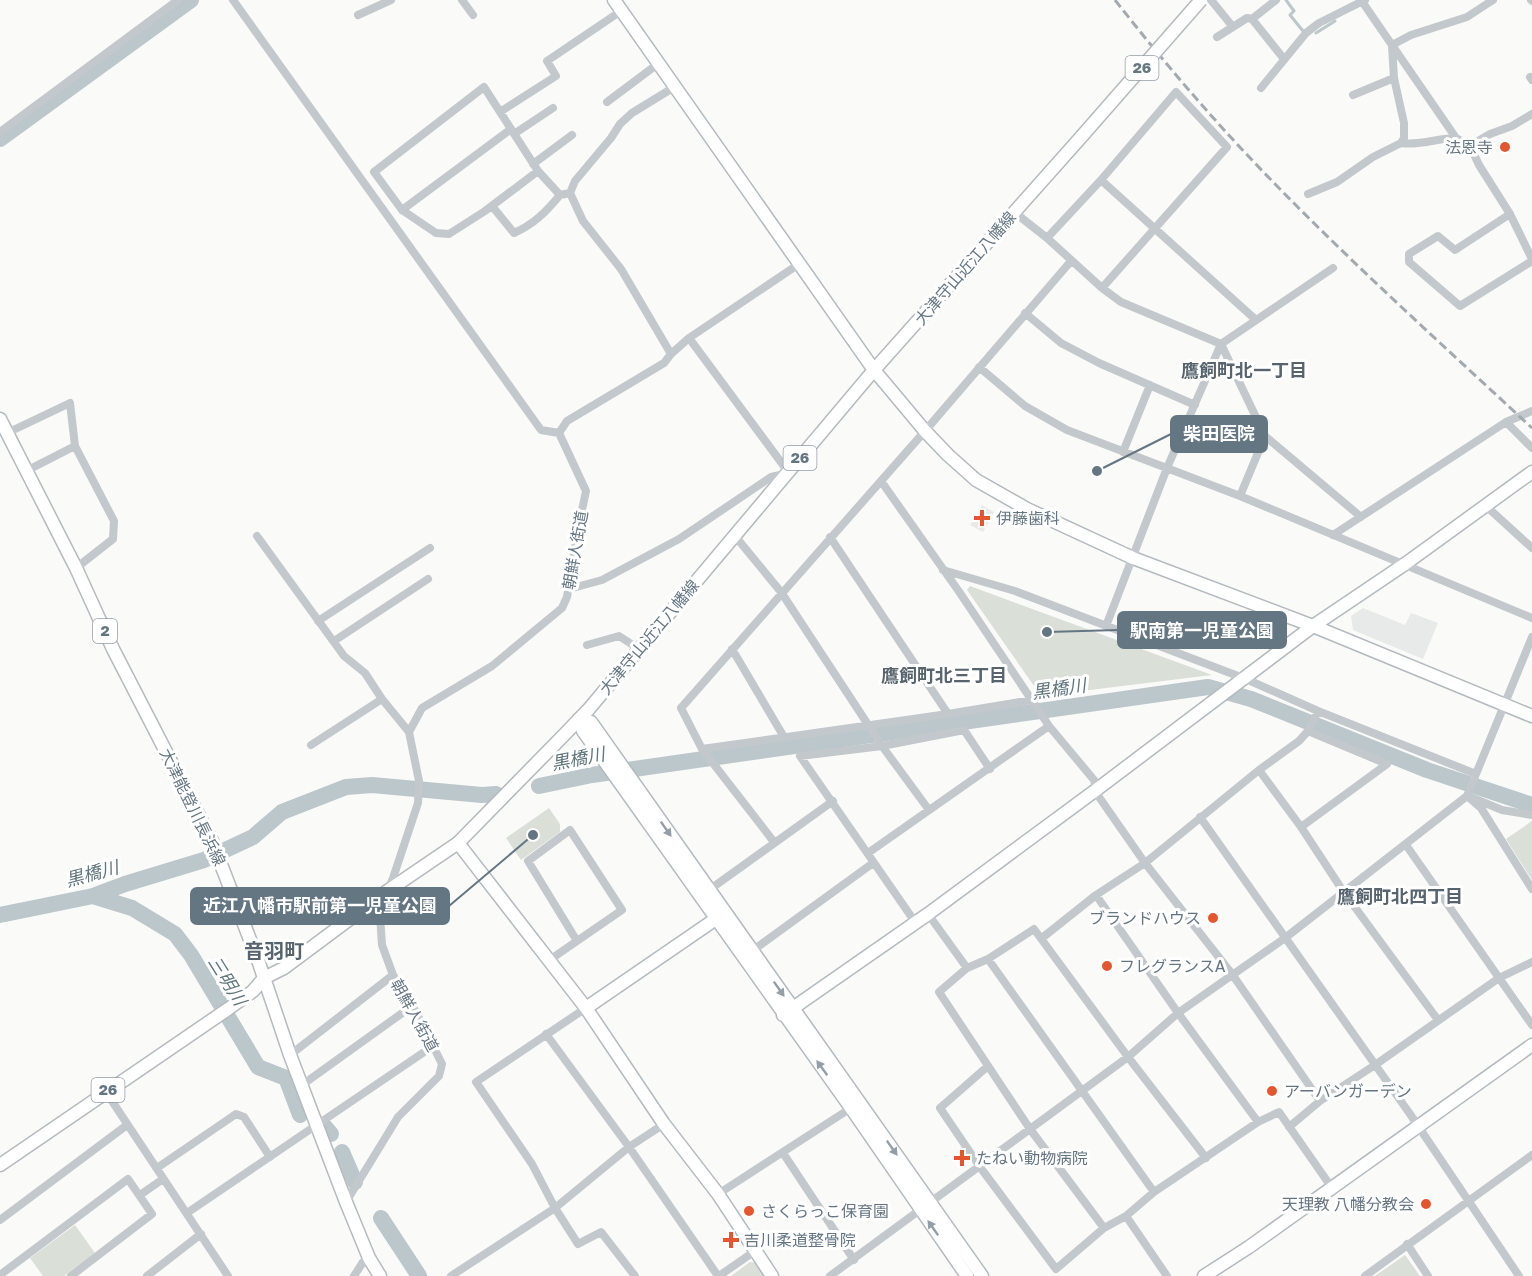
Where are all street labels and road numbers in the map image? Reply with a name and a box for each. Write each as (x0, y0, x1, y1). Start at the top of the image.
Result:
road number: 26 (1126, 56, 1158, 80)
street label: 大津守山近江八幡線 (910, 207, 1020, 329)
road number: 26 (784, 446, 816, 470)
street label: 朝鮮人街道 (558, 509, 592, 591)
street label: 大津守山近江八幡線 (595, 575, 703, 699)
road number: 2 (93, 619, 117, 643)
street label: 大津能登川長浜線 (156, 745, 230, 869)
street label: 朝鮮人街道 (387, 975, 443, 1055)
road number: 26 (92, 1078, 124, 1102)

